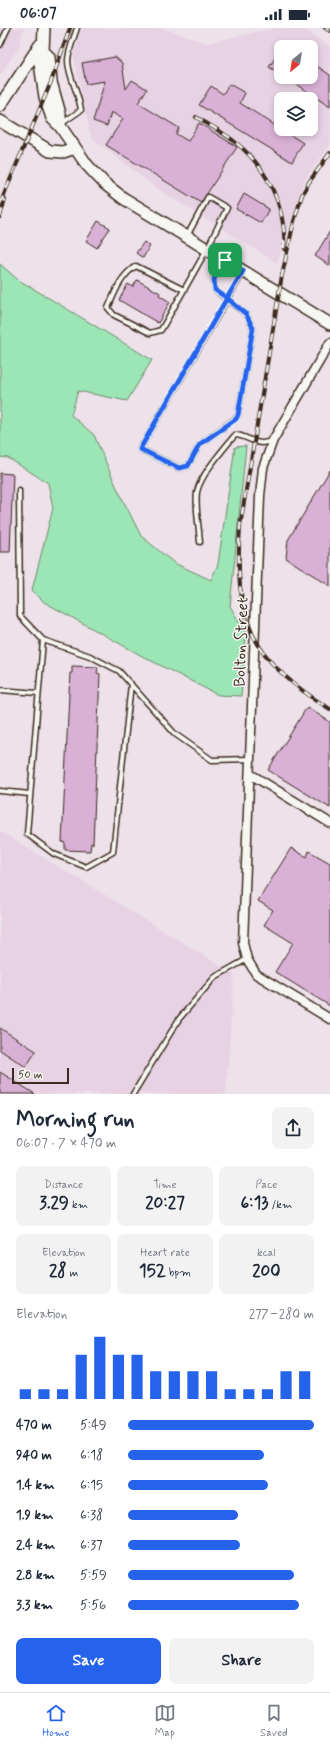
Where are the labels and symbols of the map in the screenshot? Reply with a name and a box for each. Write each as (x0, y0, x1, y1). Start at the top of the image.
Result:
north arrow (274, 40, 318, 84)
pin (208, 243, 242, 277)
street label: Bolton Street (229, 597, 254, 687)
scale bar (12, 1066, 69, 1085)

